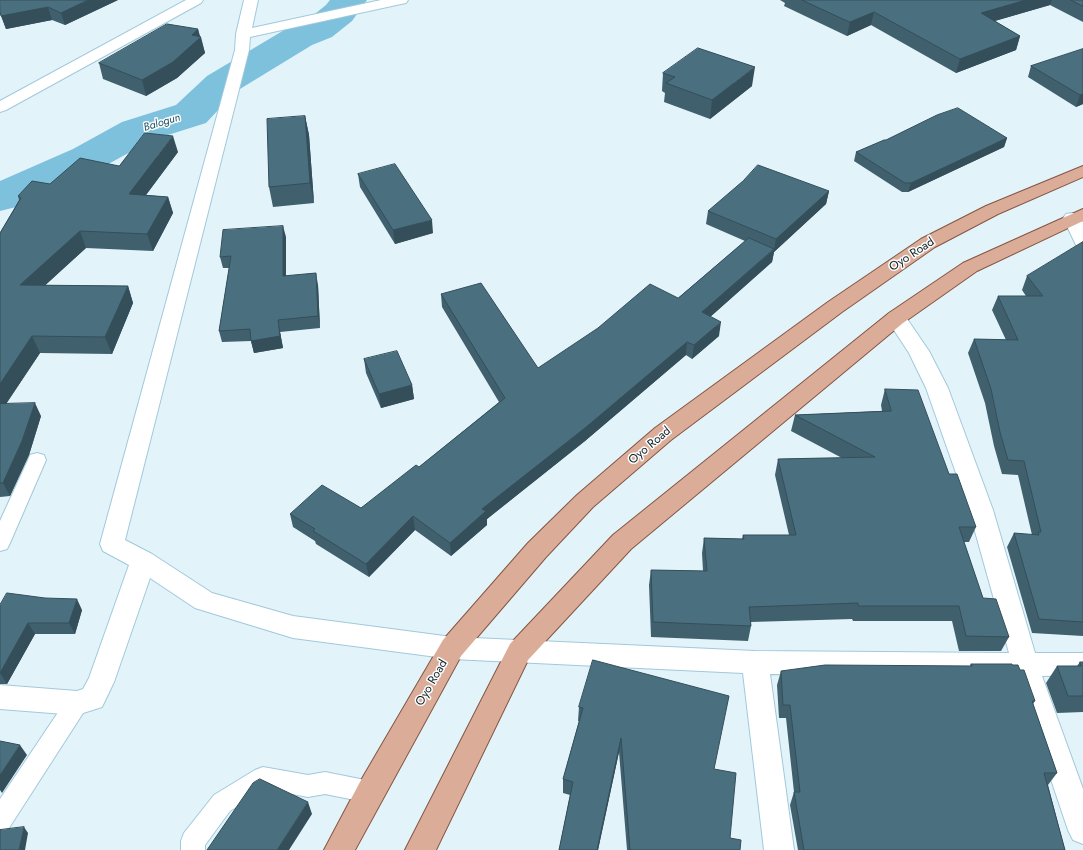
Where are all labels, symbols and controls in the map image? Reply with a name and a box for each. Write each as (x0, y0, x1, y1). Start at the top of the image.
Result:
water label: Balogun (142, 111, 182, 135)
street label: Oyo Road (887, 235, 937, 275)
street label: Oyo Road (626, 424, 674, 468)
street label: Oyo Road (413, 657, 451, 709)

